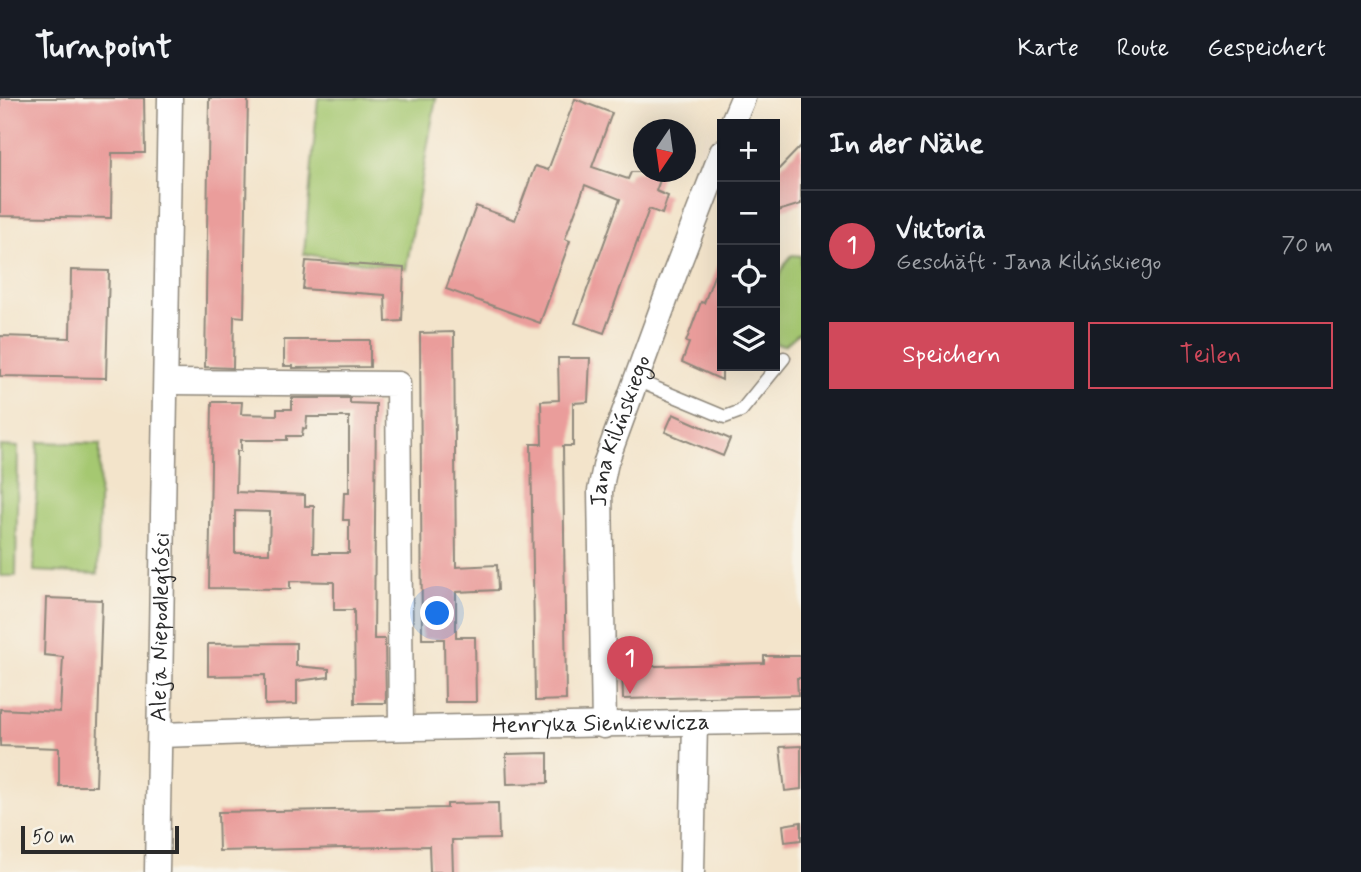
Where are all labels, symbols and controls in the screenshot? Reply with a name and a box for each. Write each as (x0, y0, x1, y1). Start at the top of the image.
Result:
text: Turnpoint (35, 26, 172, 70)
text: Karte (1017, 33, 1079, 64)
text: Route (1117, 33, 1169, 64)
text: Gespeichert (1207, 33, 1326, 64)
north arrow (633, 119, 696, 182)
map controls (717, 119, 780, 371)
button: + (717, 119, 780, 182)
text: In der Nähe (829, 124, 984, 163)
button: − (717, 182, 780, 245)
text: Viktoria (896, 214, 986, 248)
text: 1 (847, 231, 857, 261)
text: 70 m (1281, 231, 1333, 261)
button: locate (717, 245, 780, 308)
text: Geschäft · Jana Kilińskiego (896, 248, 1161, 278)
button: layers (717, 308, 780, 371)
button: Speichern (829, 322, 1074, 389)
button: Teilen (1088, 322, 1333, 389)
street label: Jana Kilińskiego (585, 351, 659, 507)
street label: Aleja Niepodległości (145, 532, 178, 722)
your location (420, 596, 454, 630)
pin: 1 (607, 636, 653, 694)
street label: Henryka Sienkiewicza (492, 708, 710, 741)
scale bar (21, 823, 178, 855)
text: 50 m (32, 825, 75, 850)

